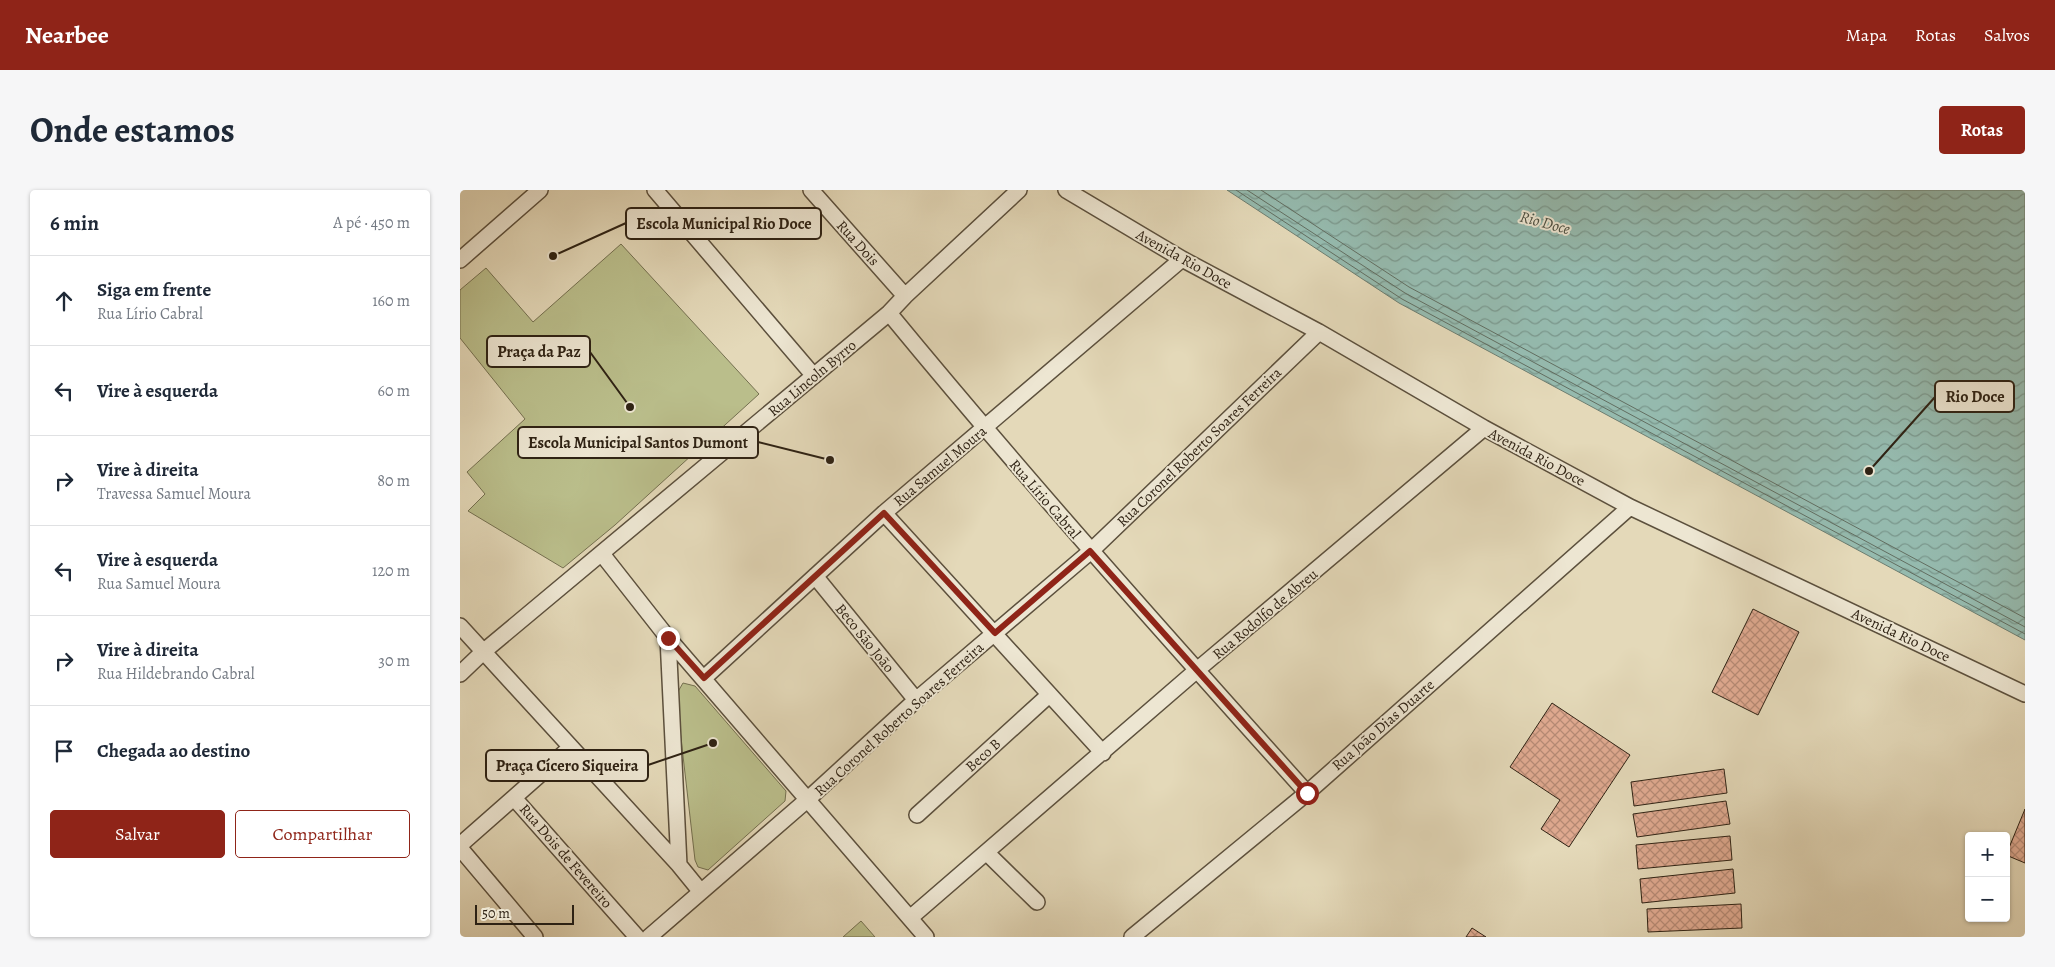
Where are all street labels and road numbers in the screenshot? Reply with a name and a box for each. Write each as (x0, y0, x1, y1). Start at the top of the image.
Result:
street label: Rua Dois (832, 216, 884, 270)
street label: Avenida Rio Doce (1132, 224, 1236, 294)
street label: Rua Lincoln Byrro (764, 335, 860, 421)
street label: Rua Coronel Roberto Soares Ferreira (1112, 363, 1286, 531)
street label: Rua Samuel Moura (889, 421, 991, 511)
street label: Avenida Rio Doce (1484, 423, 1589, 491)
street label: Rua Lírio Cabral (1005, 455, 1085, 543)
street label: Rua Rodolfo de Abreu (1208, 563, 1322, 664)
street label: Beco São João (831, 599, 899, 677)
street label: Avenida Rio Doce (1848, 603, 1954, 667)
street label: Rua Coronel Roberto Soares Ferreira (810, 637, 988, 801)
street label: Rua João Dias Duarte (1327, 675, 1439, 775)
street label: Beco B (961, 734, 1005, 776)
street label: Rua Dois de Fevereiro (515, 800, 617, 912)

